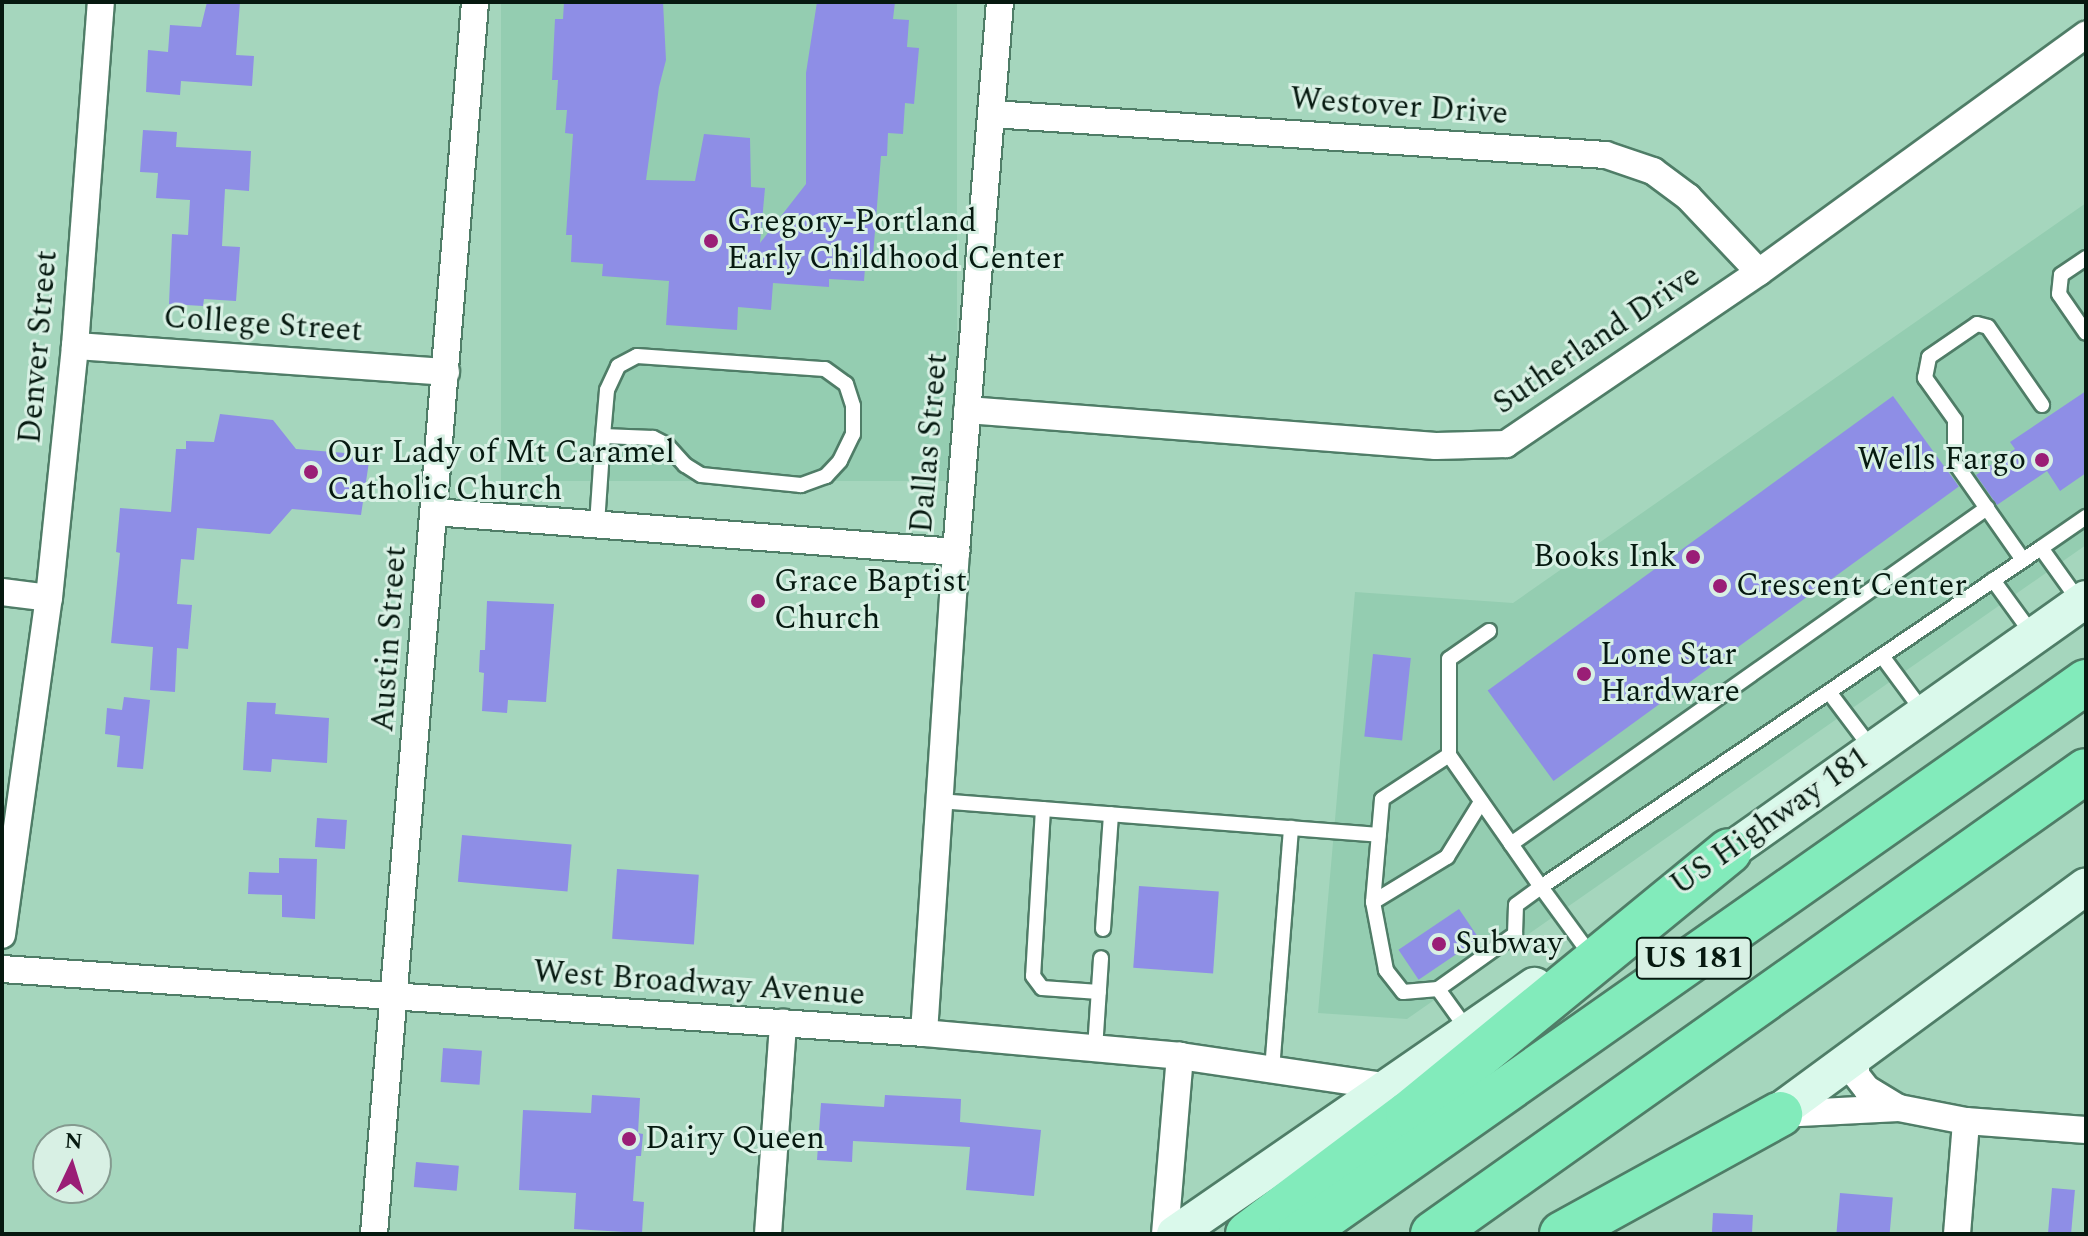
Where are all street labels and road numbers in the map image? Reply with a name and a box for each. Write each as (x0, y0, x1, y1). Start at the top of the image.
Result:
street label: Westover Drive (1289, 80, 1509, 134)
street label: Denver Street (11, 249, 67, 445)
street label: Sutherland Drive (1486, 257, 1708, 423)
street label: College Street (162, 299, 364, 351)
street label: Dallas Street (903, 351, 957, 535)
street label: Austin Street (364, 545, 416, 733)
street label: US Highway 181 (1663, 739, 1877, 905)
road number: US 181 (1634, 932, 1754, 984)
street label: West Broadway Avenue (532, 953, 866, 1015)

